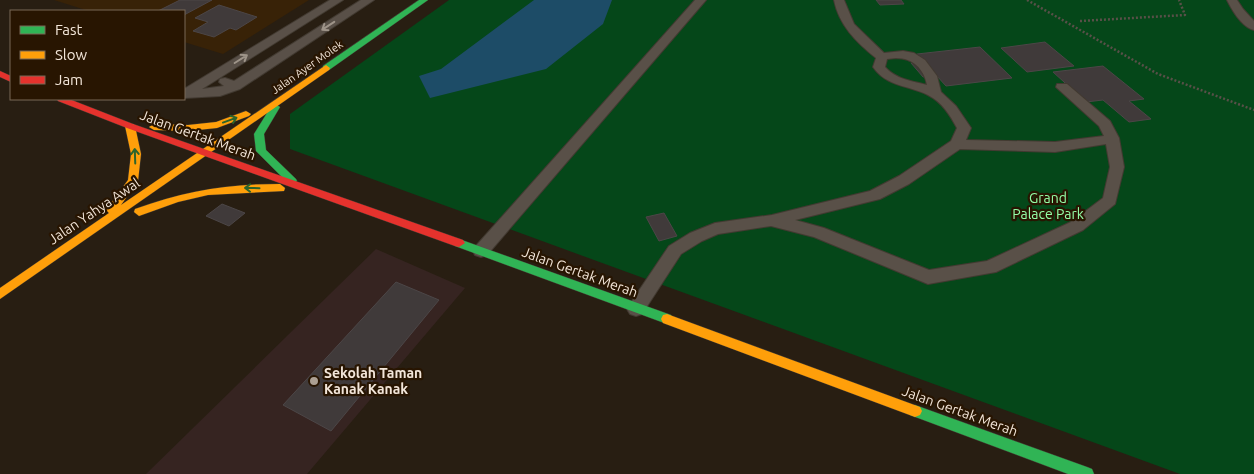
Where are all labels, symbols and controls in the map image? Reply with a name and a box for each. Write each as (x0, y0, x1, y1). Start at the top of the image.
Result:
legend (10, 10, 185, 100)
text: Fast (55, 21, 83, 38)
one-way arrow (321, 21, 335, 32)
street label: Jalan Ayer Molek (269, 38, 345, 96)
text: Slow (55, 46, 88, 63)
one-way arrow (234, 54, 248, 64)
text: Jam (55, 71, 83, 88)
street label: Jalan Gertak Merah (138, 107, 258, 163)
one-way arrow (222, 115, 237, 124)
one-way arrow (130, 148, 139, 164)
street label: Jalan Yahya Awal (45, 174, 143, 247)
one-way arrow (244, 183, 260, 193)
park label: Grand Palace Park (1012, 190, 1084, 222)
street label: Jalan Gertak Merah (520, 244, 640, 300)
place label: Sekolah Taman Kanak Kanak (324, 365, 422, 397)
marker: Sekolah Taman Kanak Kanak (308, 375, 320, 387)
street label: Jalan Gertak Merah (900, 383, 1020, 439)

